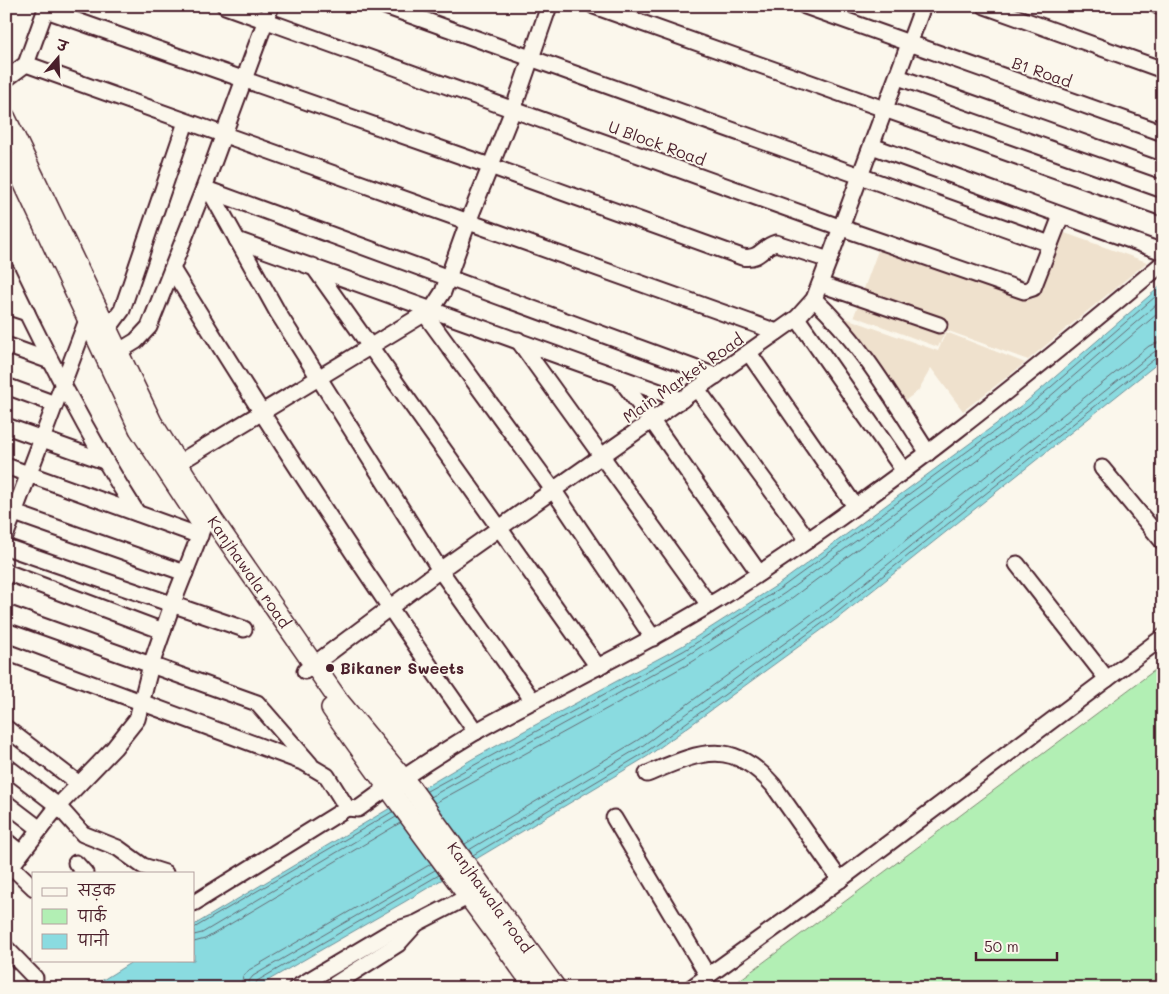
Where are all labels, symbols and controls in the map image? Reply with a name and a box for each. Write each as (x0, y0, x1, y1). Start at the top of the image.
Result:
north arrow (32, 32, 82, 82)
text: उ (53, 34, 71, 56)
street label: B1 Road (1009, 51, 1075, 92)
street label: U Block Road (606, 115, 709, 170)
street label: Main Market Road (618, 328, 747, 427)
street label: Kanjhawala road (203, 511, 296, 632)
place label: Bikaner Sweets (340, 657, 464, 678)
marker: Bikaner Sweets (324, 662, 336, 674)
street label: Kanjhawala road (443, 837, 538, 957)
legend (32, 872, 195, 962)
text: सड़क (77, 880, 116, 901)
text: पार्क (77, 905, 108, 926)
text: पानी (77, 929, 110, 950)
scale bar (976, 929, 1058, 961)
text: 50 m (984, 936, 1019, 956)

